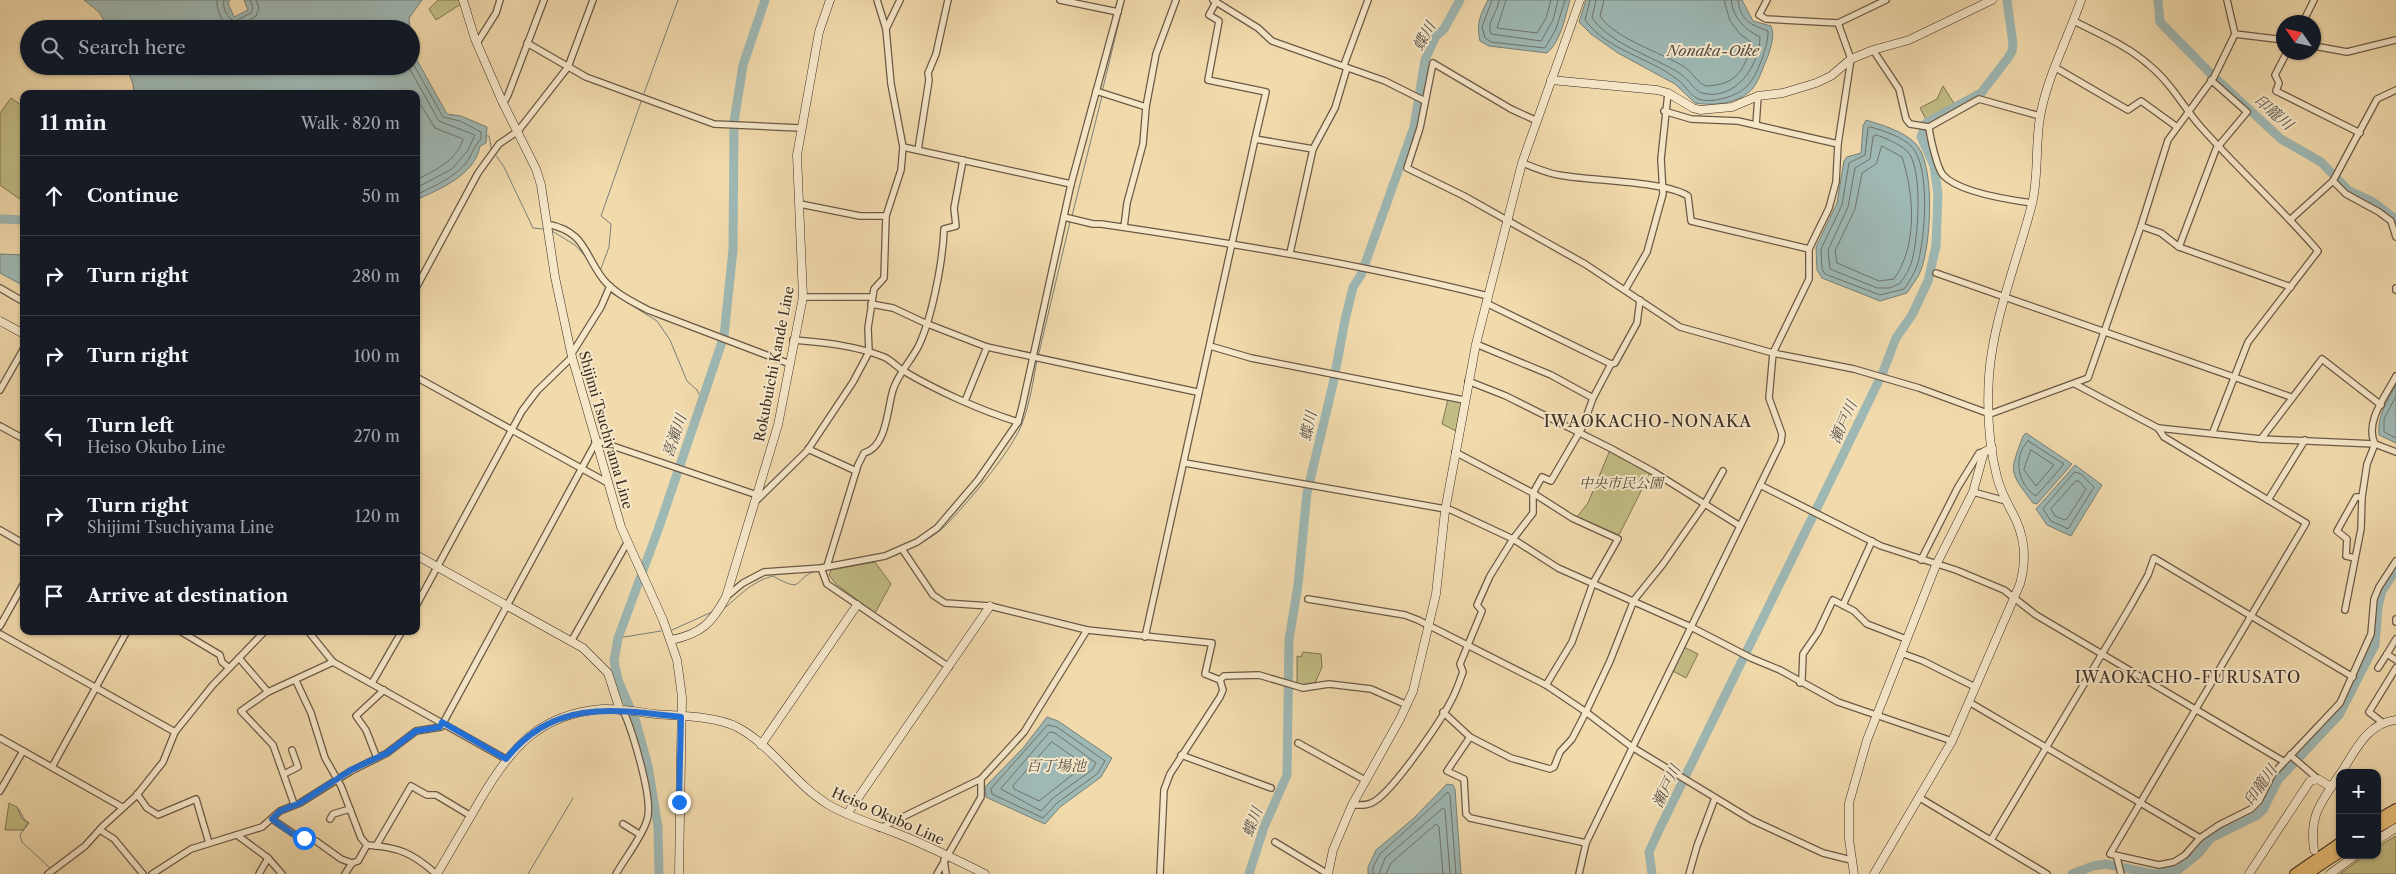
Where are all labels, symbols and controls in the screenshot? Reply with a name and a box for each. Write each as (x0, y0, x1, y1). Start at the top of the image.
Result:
north arrow (2276, 15, 2321, 60)
water label: 蝶川 (1408, 17, 1441, 54)
search box (20, 20, 420, 75)
icon: search (38, 34, 66, 62)
text: Search here (78, 36, 186, 59)
water label: Nonaka-Oike (1666, 41, 1760, 60)
water label: 印籠川 (2251, 90, 2299, 135)
text: 11 min (40, 110, 107, 135)
text: Walk · 820 m (301, 113, 400, 133)
icon: ahead (40, 182, 68, 210)
text: Continue (87, 184, 179, 207)
text: 50 m (362, 186, 400, 206)
icon: right (40, 262, 68, 290)
text: Turn right (87, 264, 188, 287)
text: 280 m (352, 266, 400, 286)
street label: Rokubuichi Kande Line (750, 285, 798, 443)
icon: right (40, 342, 68, 370)
text: Turn right (87, 344, 188, 367)
text: 100 m (354, 346, 400, 366)
street label: Shijimi Tsuchiyama Line (575, 349, 637, 511)
water label: 瀬戸川 (1825, 396, 1862, 446)
water label: 蝶川 (1296, 407, 1321, 443)
water label: 喜瀬川 (658, 410, 691, 460)
district label: IWAOKACHO-NONAKA (1544, 411, 1752, 431)
text: Turn left (87, 414, 174, 437)
icon: left (40, 422, 68, 450)
text: 270 m (354, 426, 400, 446)
text: Heiso Okubo Line (87, 437, 226, 457)
park label: 中央市民公園 (1579, 474, 1665, 492)
text: Turn right (87, 494, 188, 517)
icon: right (40, 502, 68, 530)
text: 120 m (355, 506, 400, 526)
text: Shijimi Tsuchiyama Line (87, 517, 274, 537)
icon: arrive (40, 582, 68, 610)
text: Arrive at destination (87, 584, 288, 607)
district label: IWAOKACHO-FURUSATO (2075, 667, 2301, 687)
water label: 百丁場池 (1026, 756, 1088, 775)
water label: 印籠川 (2239, 759, 2282, 809)
water label: 瀬戸川 (1648, 760, 1685, 810)
map controls (2336, 769, 2381, 859)
button: + (2336, 769, 2381, 814)
street label: Heiso Okubo Line (829, 783, 947, 849)
route end (668, 791, 691, 814)
water label: 蝶川 (1238, 803, 1267, 839)
button: − (2336, 814, 2381, 859)
route start (293, 827, 316, 850)

